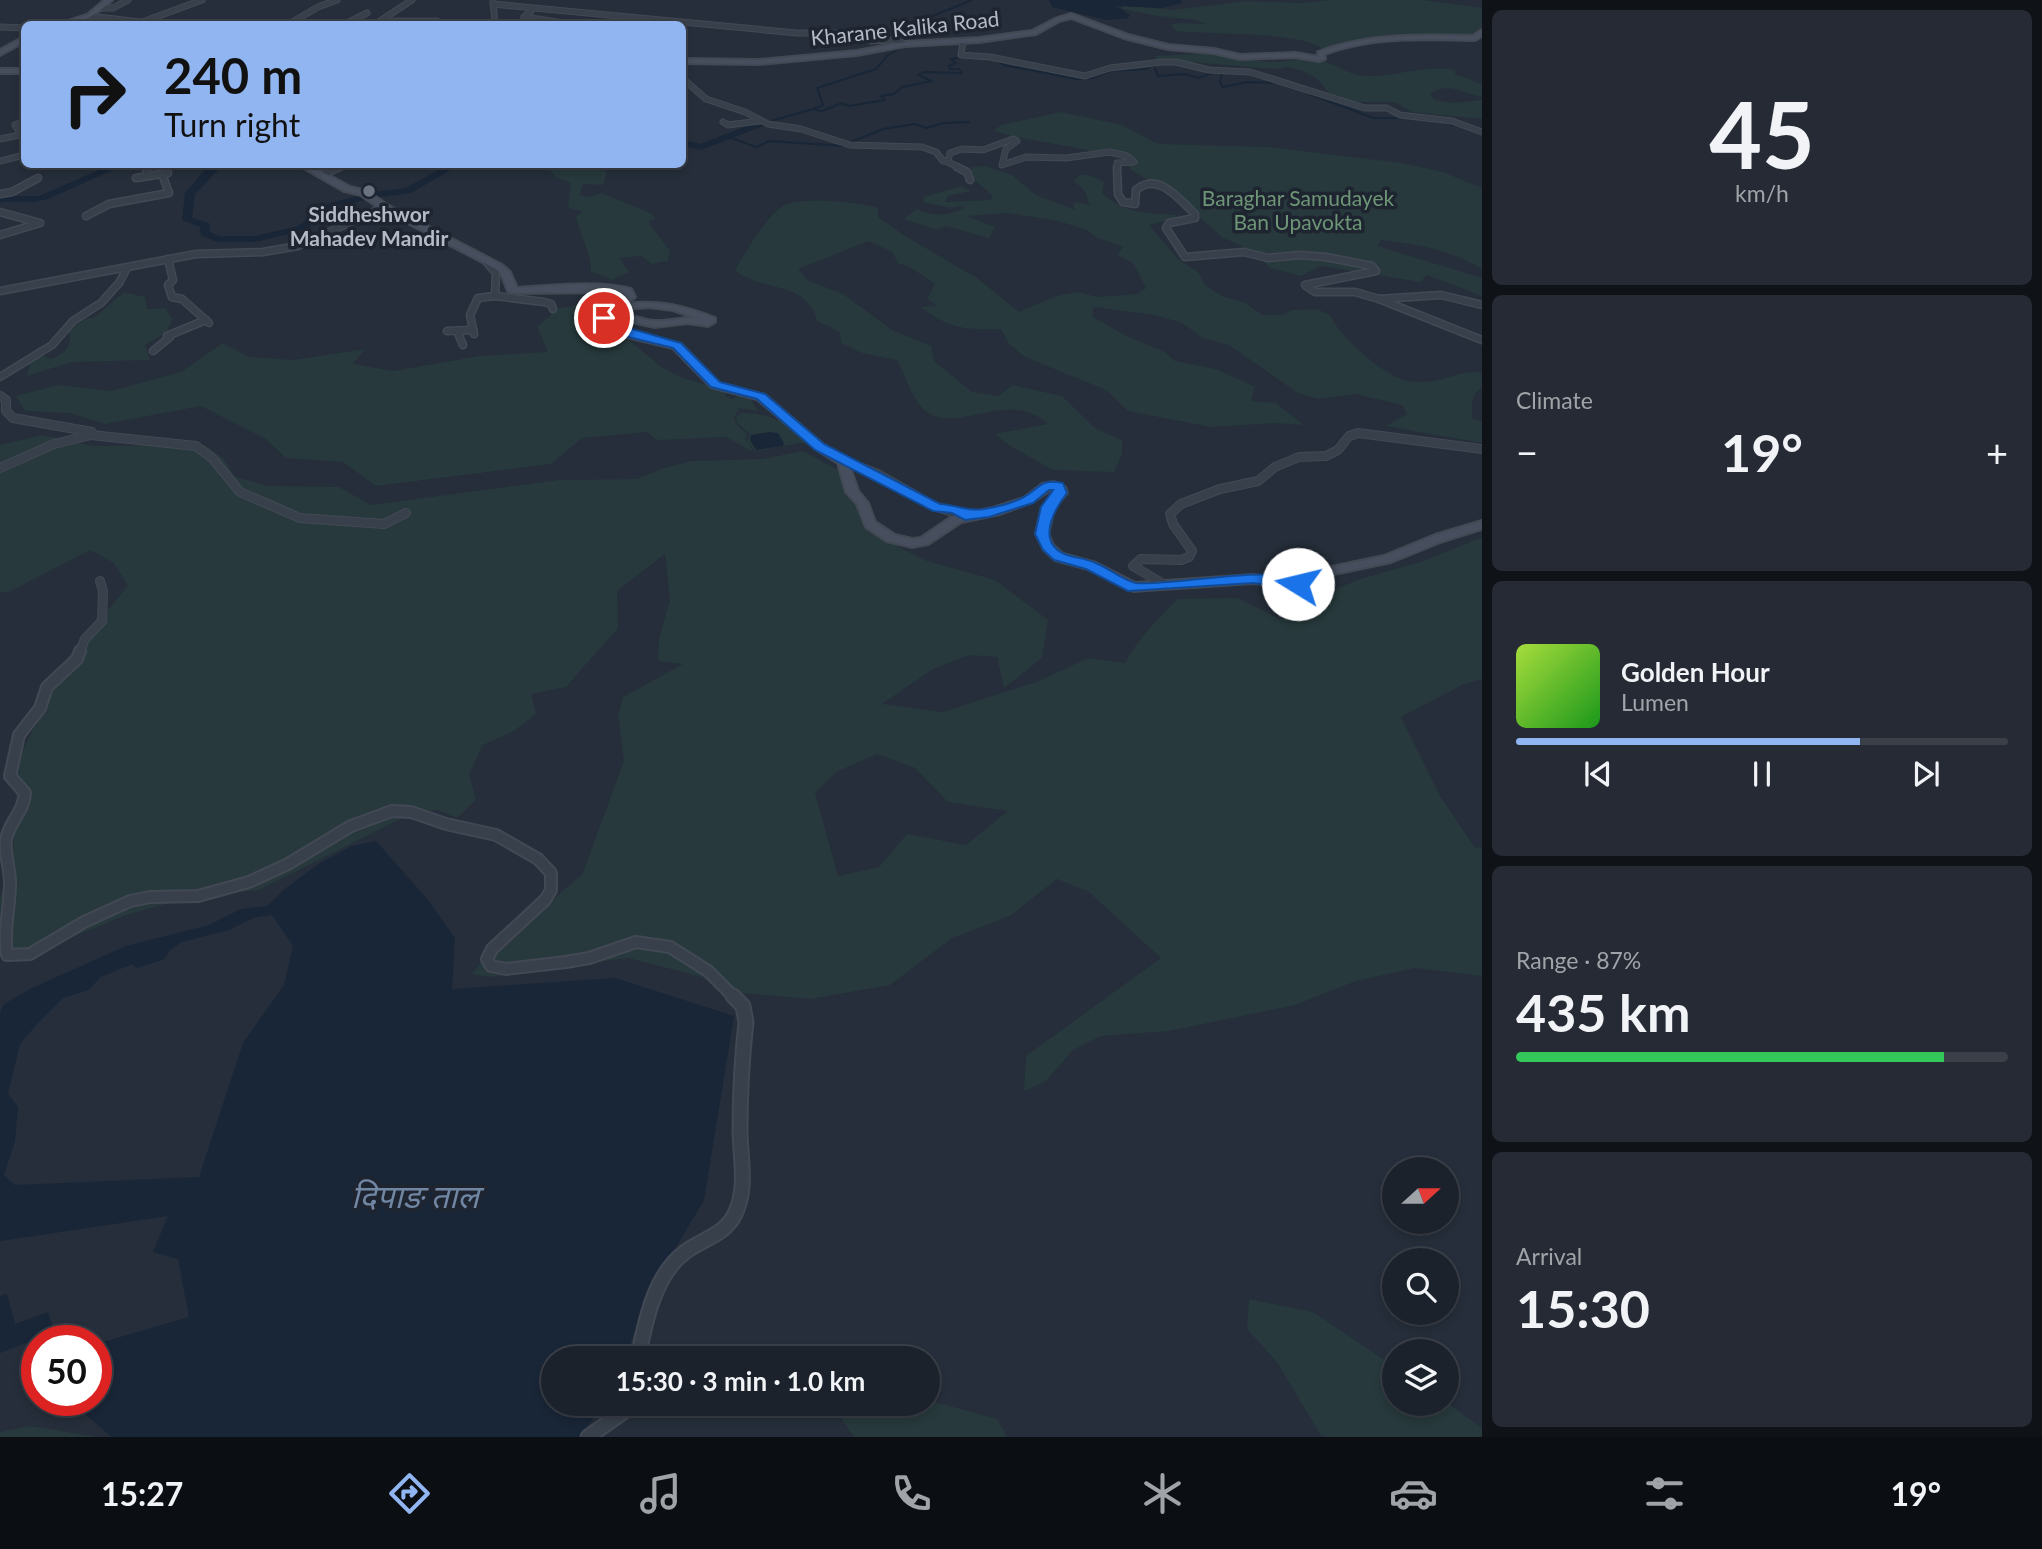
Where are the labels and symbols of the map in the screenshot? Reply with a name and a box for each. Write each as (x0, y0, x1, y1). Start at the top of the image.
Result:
street label: Kharane Kalika Road (809, 5, 1000, 50)
marker: Siddheshwor Mahadev Mandir (361, 183, 377, 199)
park label: Baraghar Samudayek Ban Upavokta (1202, 185, 1394, 234)
place label: Siddheshwor Mahadev Mandir (290, 201, 448, 250)
pin (574, 288, 634, 348)
position arrow (1261, 547, 1335, 621)
north arrow (1382, 1157, 1460, 1234)
water label: दिपाङ ताल (351, 1176, 485, 1215)
speed limit sign: 50 (21, 1325, 112, 1416)

